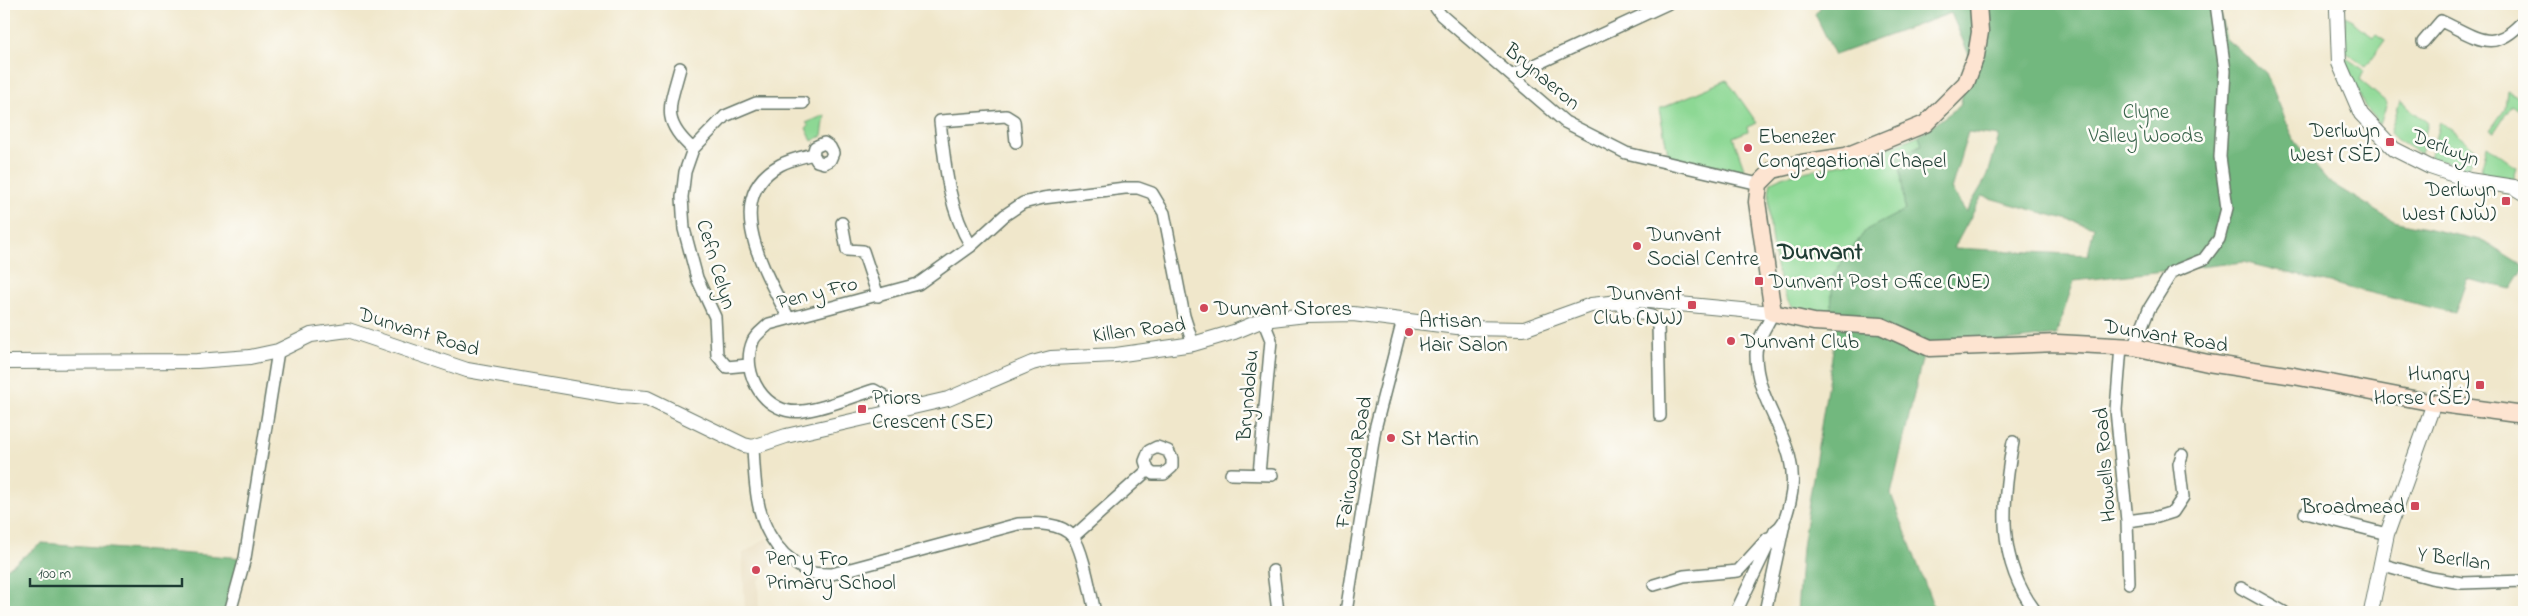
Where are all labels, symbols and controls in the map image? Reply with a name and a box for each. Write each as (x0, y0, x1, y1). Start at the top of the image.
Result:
street label: Brynaeron (1495, 36, 1586, 120)
park label: Clyne Valley Woods (2087, 98, 2204, 154)
place label: Derlwyn West (SE) (2290, 117, 2380, 171)
street label: Derlwyn (2405, 122, 2484, 177)
place label: Ebenezer Congregational Chapel (1758, 123, 1946, 179)
marker: Derlwyn West (SE) (2384, 136, 2396, 148)
marker: Ebenezer Congregational Chapel (1742, 142, 1754, 154)
place label: Derlwyn West (NW) (2402, 176, 2496, 230)
marker: Derlwyn West (NW) (2500, 195, 2512, 207)
street label: Cefn Celyn (685, 216, 743, 314)
place label: Dunvant Social Centre (1646, 221, 1759, 275)
district label: Dunvant (1776, 236, 1864, 271)
marker: Dunvant Social Centre (1631, 240, 1643, 252)
place label: Dunvant Post Office (NE) (1768, 268, 1989, 298)
street label: Pen y Fro (774, 269, 862, 320)
marker: Dunvant Post Office (NE) (1753, 275, 1765, 287)
place label: Dunvant Club (NW) (1593, 280, 1682, 334)
place label: Dunvant Stores (1213, 295, 1352, 325)
marker: Dunvant Club (NW) (1686, 299, 1698, 311)
street label: Dunvant Road (353, 300, 483, 366)
marker: Dunvant Stores (1198, 302, 1210, 314)
place label: Artisan Hair Salon (1419, 307, 1508, 361)
street label: Killan Road (1091, 310, 1188, 352)
street label: Dunvant Road (2100, 312, 2230, 362)
marker: Artisan Hair Salon (1403, 326, 1415, 338)
place label: Dunvant Club (1740, 328, 1859, 358)
marker: Dunvant Club (1725, 335, 1737, 347)
street label: Bryndolau (1230, 348, 1270, 443)
place label: Hungry Horse (SE) (2374, 360, 2470, 414)
marker: Hungry Horse (SE) (2474, 379, 2486, 391)
place label: Priors Crescent (SE) (872, 384, 993, 438)
street label: Fairwood Road (1328, 394, 1381, 532)
marker: Priors Crescent (SE) (856, 403, 868, 415)
street label: Howells Road (2087, 406, 2125, 523)
place label: St Martin (1401, 425, 1479, 455)
marker: St Martin (1385, 432, 1397, 444)
place label: Broadmead (2300, 493, 2405, 523)
marker: Broadmead (2409, 500, 2421, 512)
street label: Y Berllan (2415, 540, 2492, 580)
place label: Pen y Fro Primary School (766, 545, 896, 601)
scale bar (30, 556, 182, 588)
text: 100 m (38, 563, 71, 585)
marker: Pen y Fro Primary School (750, 564, 762, 576)

